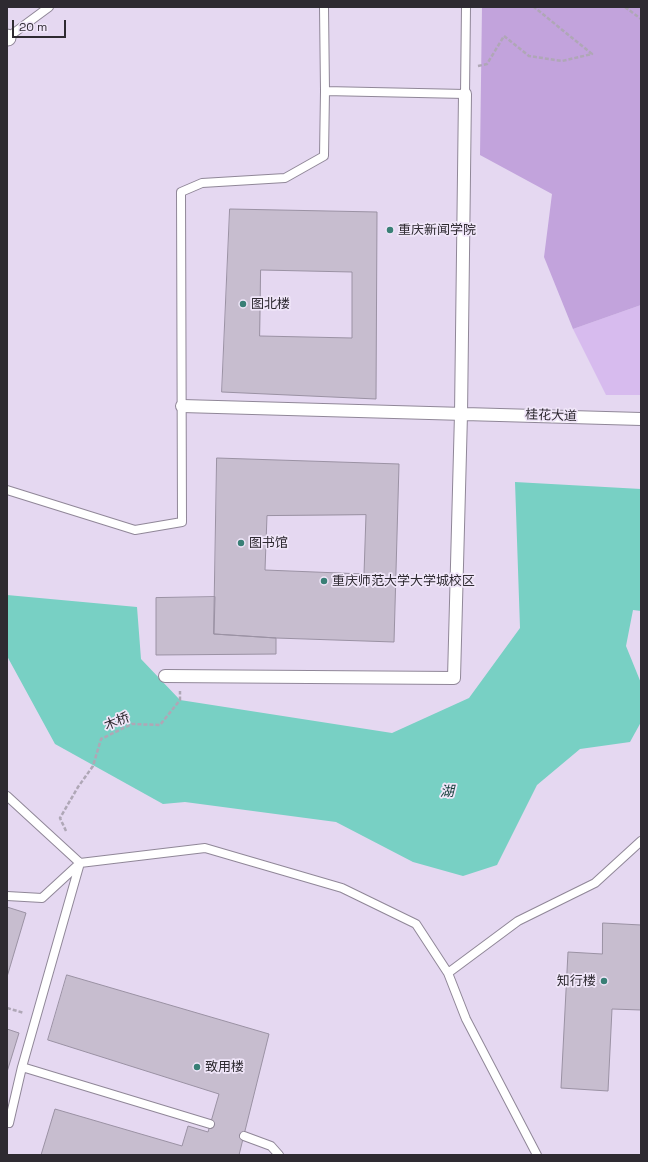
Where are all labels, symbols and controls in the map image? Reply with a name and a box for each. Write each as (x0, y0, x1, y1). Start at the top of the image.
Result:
scale bar (14, 12, 68, 38)
text: 20 m (19, 19, 47, 35)
place label: 重庆新闻学院 (398, 222, 476, 238)
marker: 重庆新闻学院 (385, 225, 395, 235)
place label: 图北楼 (251, 296, 290, 312)
marker: 图北楼 (238, 299, 248, 309)
street label: 桂花大道 (525, 407, 577, 425)
place label: 图书馆 (249, 535, 288, 551)
marker: 图书馆 (236, 538, 246, 548)
place label: 重庆师范大学大学城校区 (332, 573, 475, 589)
marker: 重庆师范大学大学城校区 (319, 576, 329, 586)
street label: 木桥 (102, 710, 132, 734)
water label: 湖 (440, 784, 454, 800)
place label: 知行楼 (557, 973, 596, 989)
marker: 知行楼 (599, 976, 609, 986)
place label: 致用楼 (205, 1059, 244, 1075)
marker: 致用楼 (192, 1062, 202, 1072)

